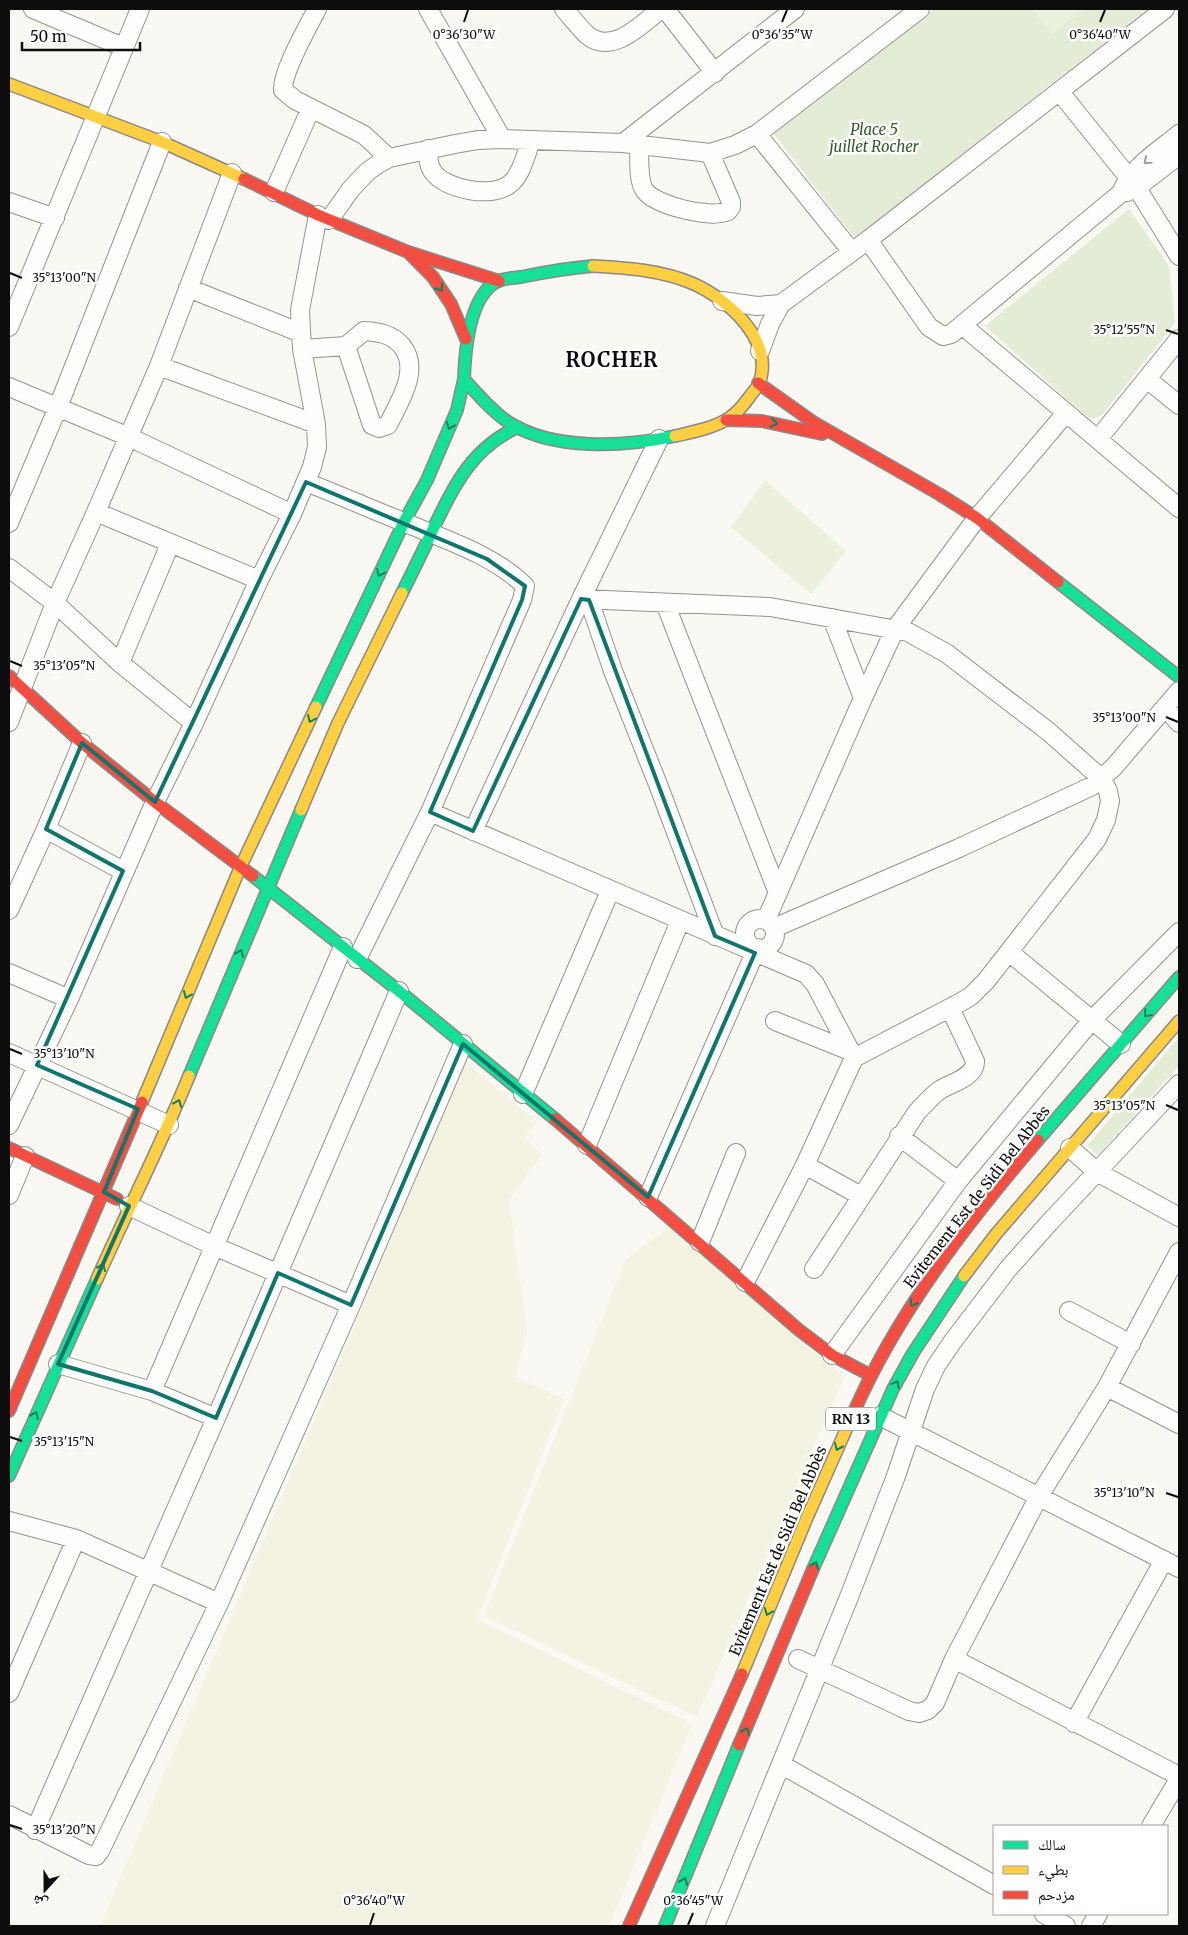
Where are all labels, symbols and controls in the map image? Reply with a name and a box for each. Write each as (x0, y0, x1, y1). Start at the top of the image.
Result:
scale bar (22, 20, 140, 52)
text: 50 m (30, 27, 67, 46)
text: 0°36'30"W (433, 27, 496, 42)
text: 0°36'35"W (752, 27, 813, 42)
text: 0°36'40"W (1069, 27, 1132, 42)
park label: Place 5 juillet Rocher (827, 120, 920, 156)
one-way arrow (1144, 155, 1153, 163)
text: 35°13'00"N (32, 270, 96, 285)
one-way arrow (434, 283, 444, 292)
text: 35°12'55"N (1093, 322, 1156, 337)
district label: ROCHER (566, 347, 658, 372)
one-way arrow (770, 418, 779, 428)
one-way arrow (445, 421, 456, 430)
one-way arrow (376, 567, 386, 576)
text: 35°13'05"N (33, 658, 96, 673)
text: 35°13'00"N (1092, 710, 1156, 725)
one-way arrow (306, 714, 317, 723)
one-way arrow (235, 950, 245, 958)
one-way arrow (182, 990, 193, 999)
one-way arrow (1144, 1008, 1153, 1017)
text: 35°13'10"N (34, 1046, 95, 1061)
text: 35°13'05"N (1093, 1098, 1156, 1113)
one-way arrow (172, 1100, 182, 1108)
street label: Evitement Est de Sidi Bel Abbès (899, 1102, 1054, 1292)
one-way arrow (95, 1263, 106, 1272)
one-way arrow (910, 1297, 919, 1307)
one-way arrow (889, 1381, 899, 1390)
road number: RN 13 (826, 1408, 876, 1430)
one-way arrow (29, 1411, 40, 1420)
text: 35°13'15"N (34, 1434, 95, 1449)
one-way arrow (834, 1442, 845, 1451)
street label: Evitement Est de Sidi Bel Abbès (725, 1443, 830, 1659)
text: 35°13'10"N (1094, 1485, 1155, 1500)
one-way arrow (809, 1561, 820, 1570)
one-way arrow (763, 1608, 773, 1616)
one-way arrow (740, 1727, 751, 1736)
text: 35°13'20"N (33, 1822, 96, 1837)
legend (993, 1825, 1168, 1915)
text: سالك (1038, 1835, 1066, 1854)
text: بطيء (1038, 1860, 1068, 1882)
north arrow (20, 1865, 70, 1915)
one-way arrow (678, 1877, 688, 1886)
text: مزدحم (1038, 1885, 1075, 1905)
text: ش (30, 1891, 51, 1913)
text: 0°36'40"W (343, 1893, 406, 1908)
text: 0°36'45"W (663, 1893, 724, 1908)

